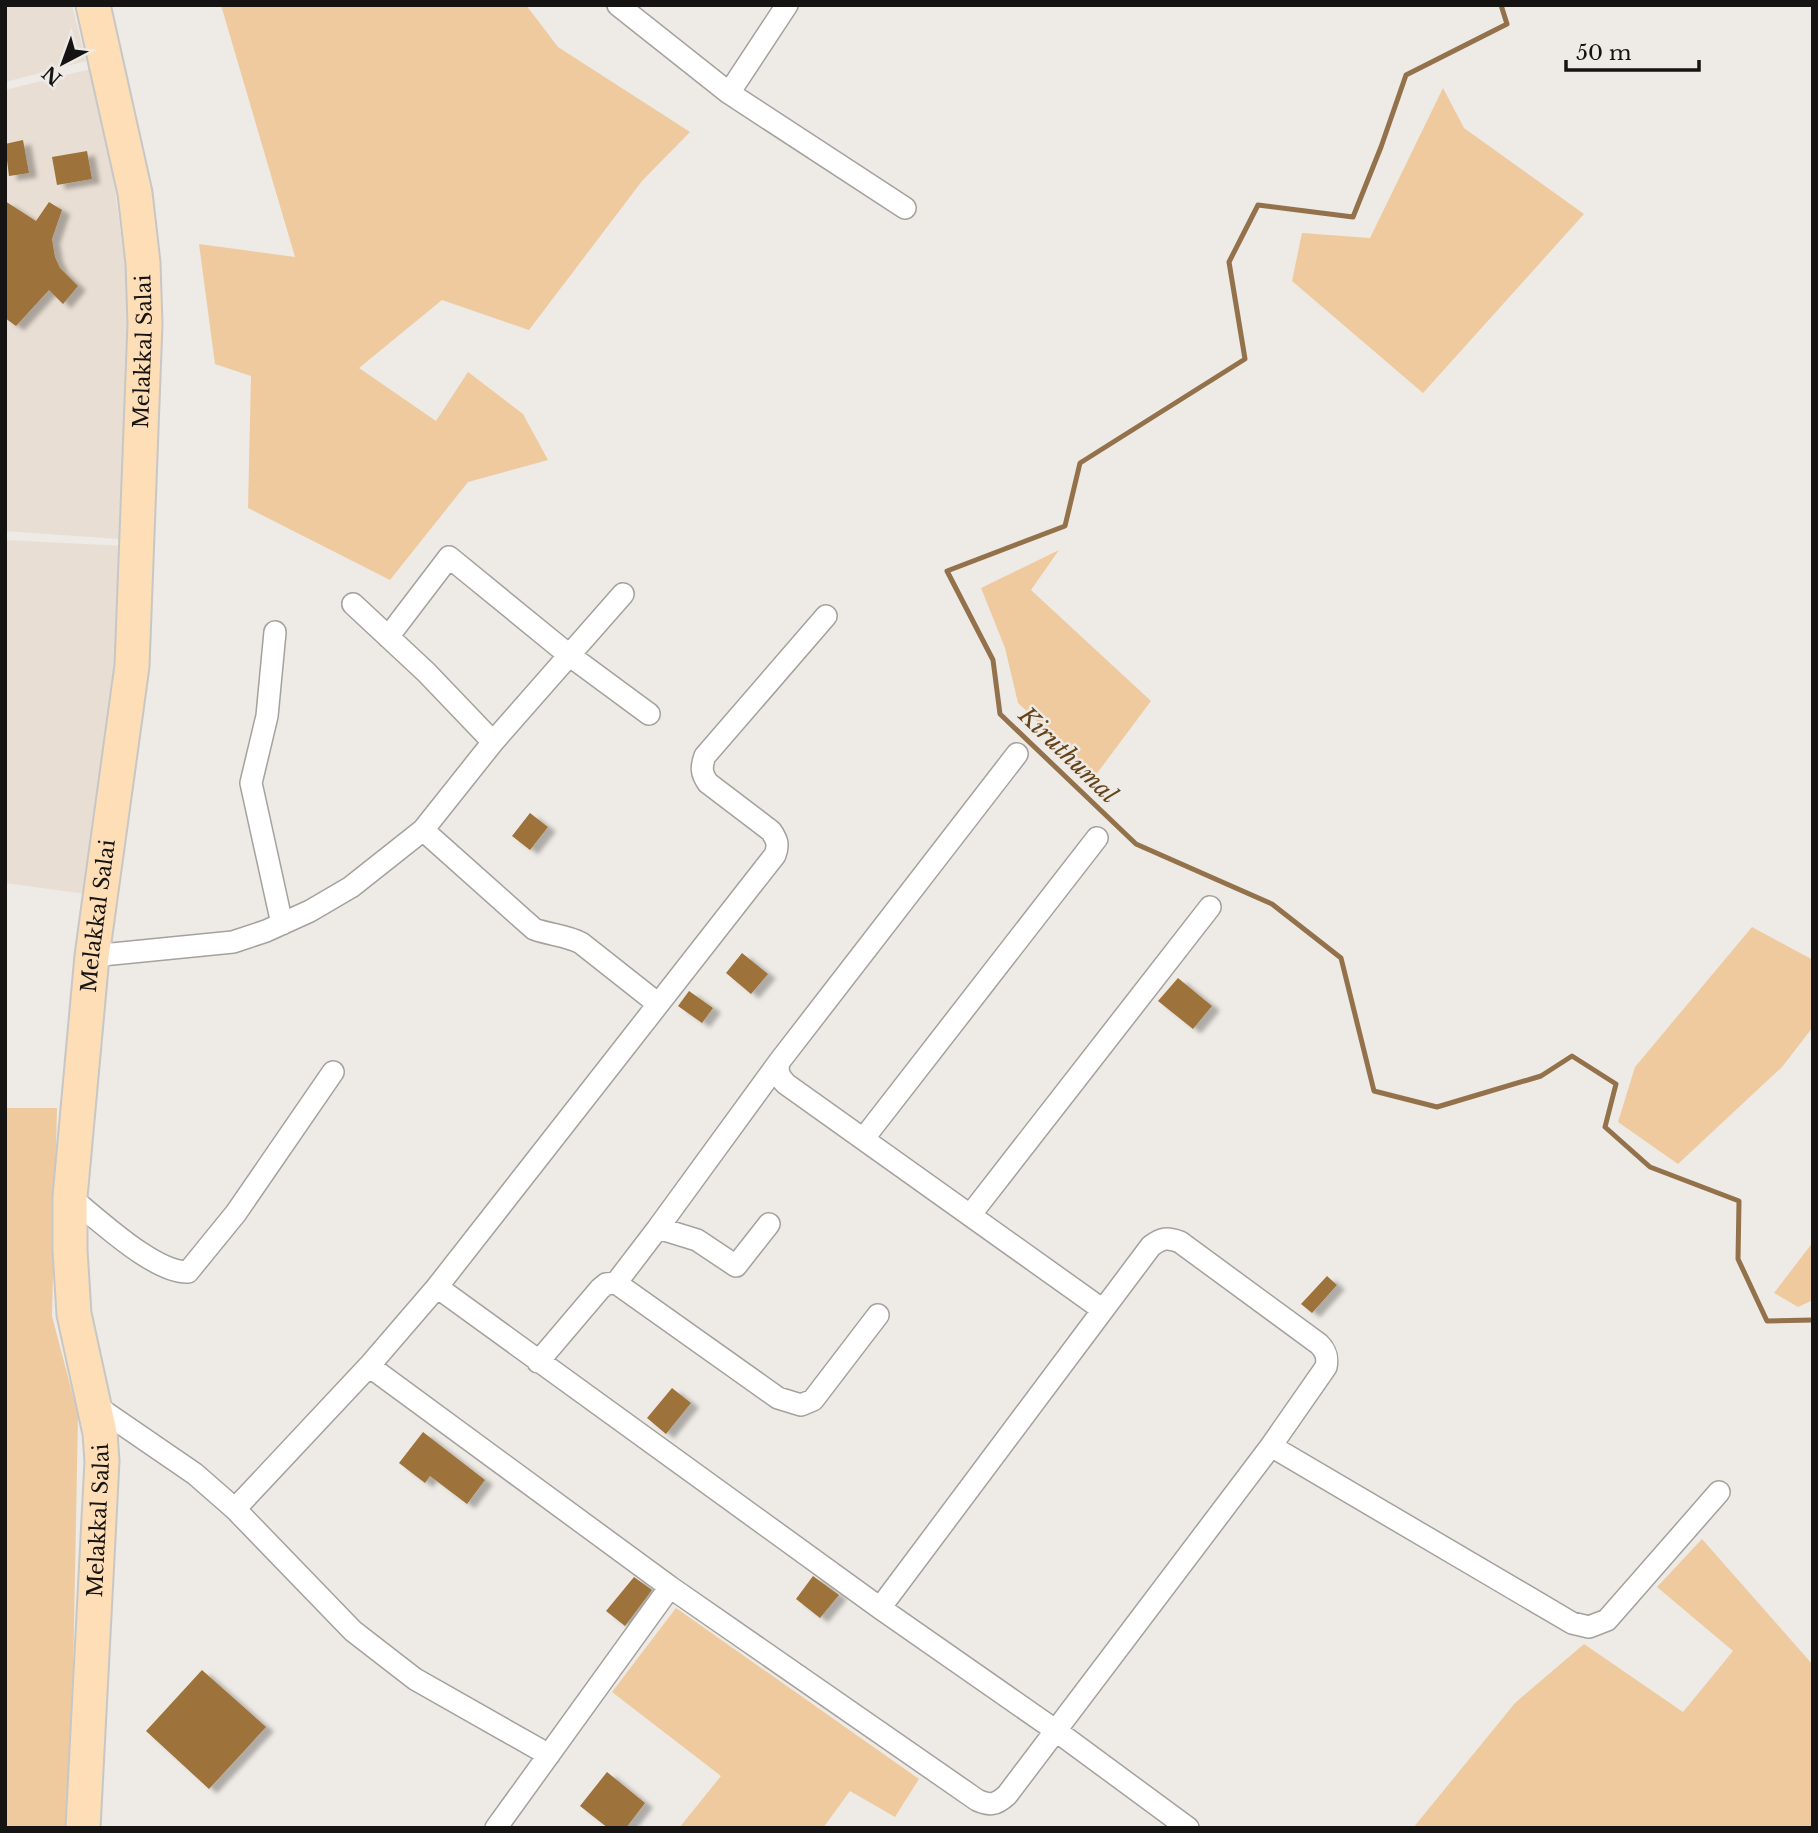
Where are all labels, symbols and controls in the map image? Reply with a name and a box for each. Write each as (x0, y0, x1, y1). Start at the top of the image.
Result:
north arrow (28, 28, 98, 98)
scale bar (1566, 28, 1699, 72)
text: 50 m (1576, 40, 1632, 66)
text: N (38, 61, 66, 90)
street label: Melakkal Salai (128, 274, 158, 429)
water label: Kiruthumal (1012, 701, 1124, 809)
street label: Melakkal Salai (76, 838, 121, 994)
street label: Melakkal Salai (82, 1443, 115, 1598)

